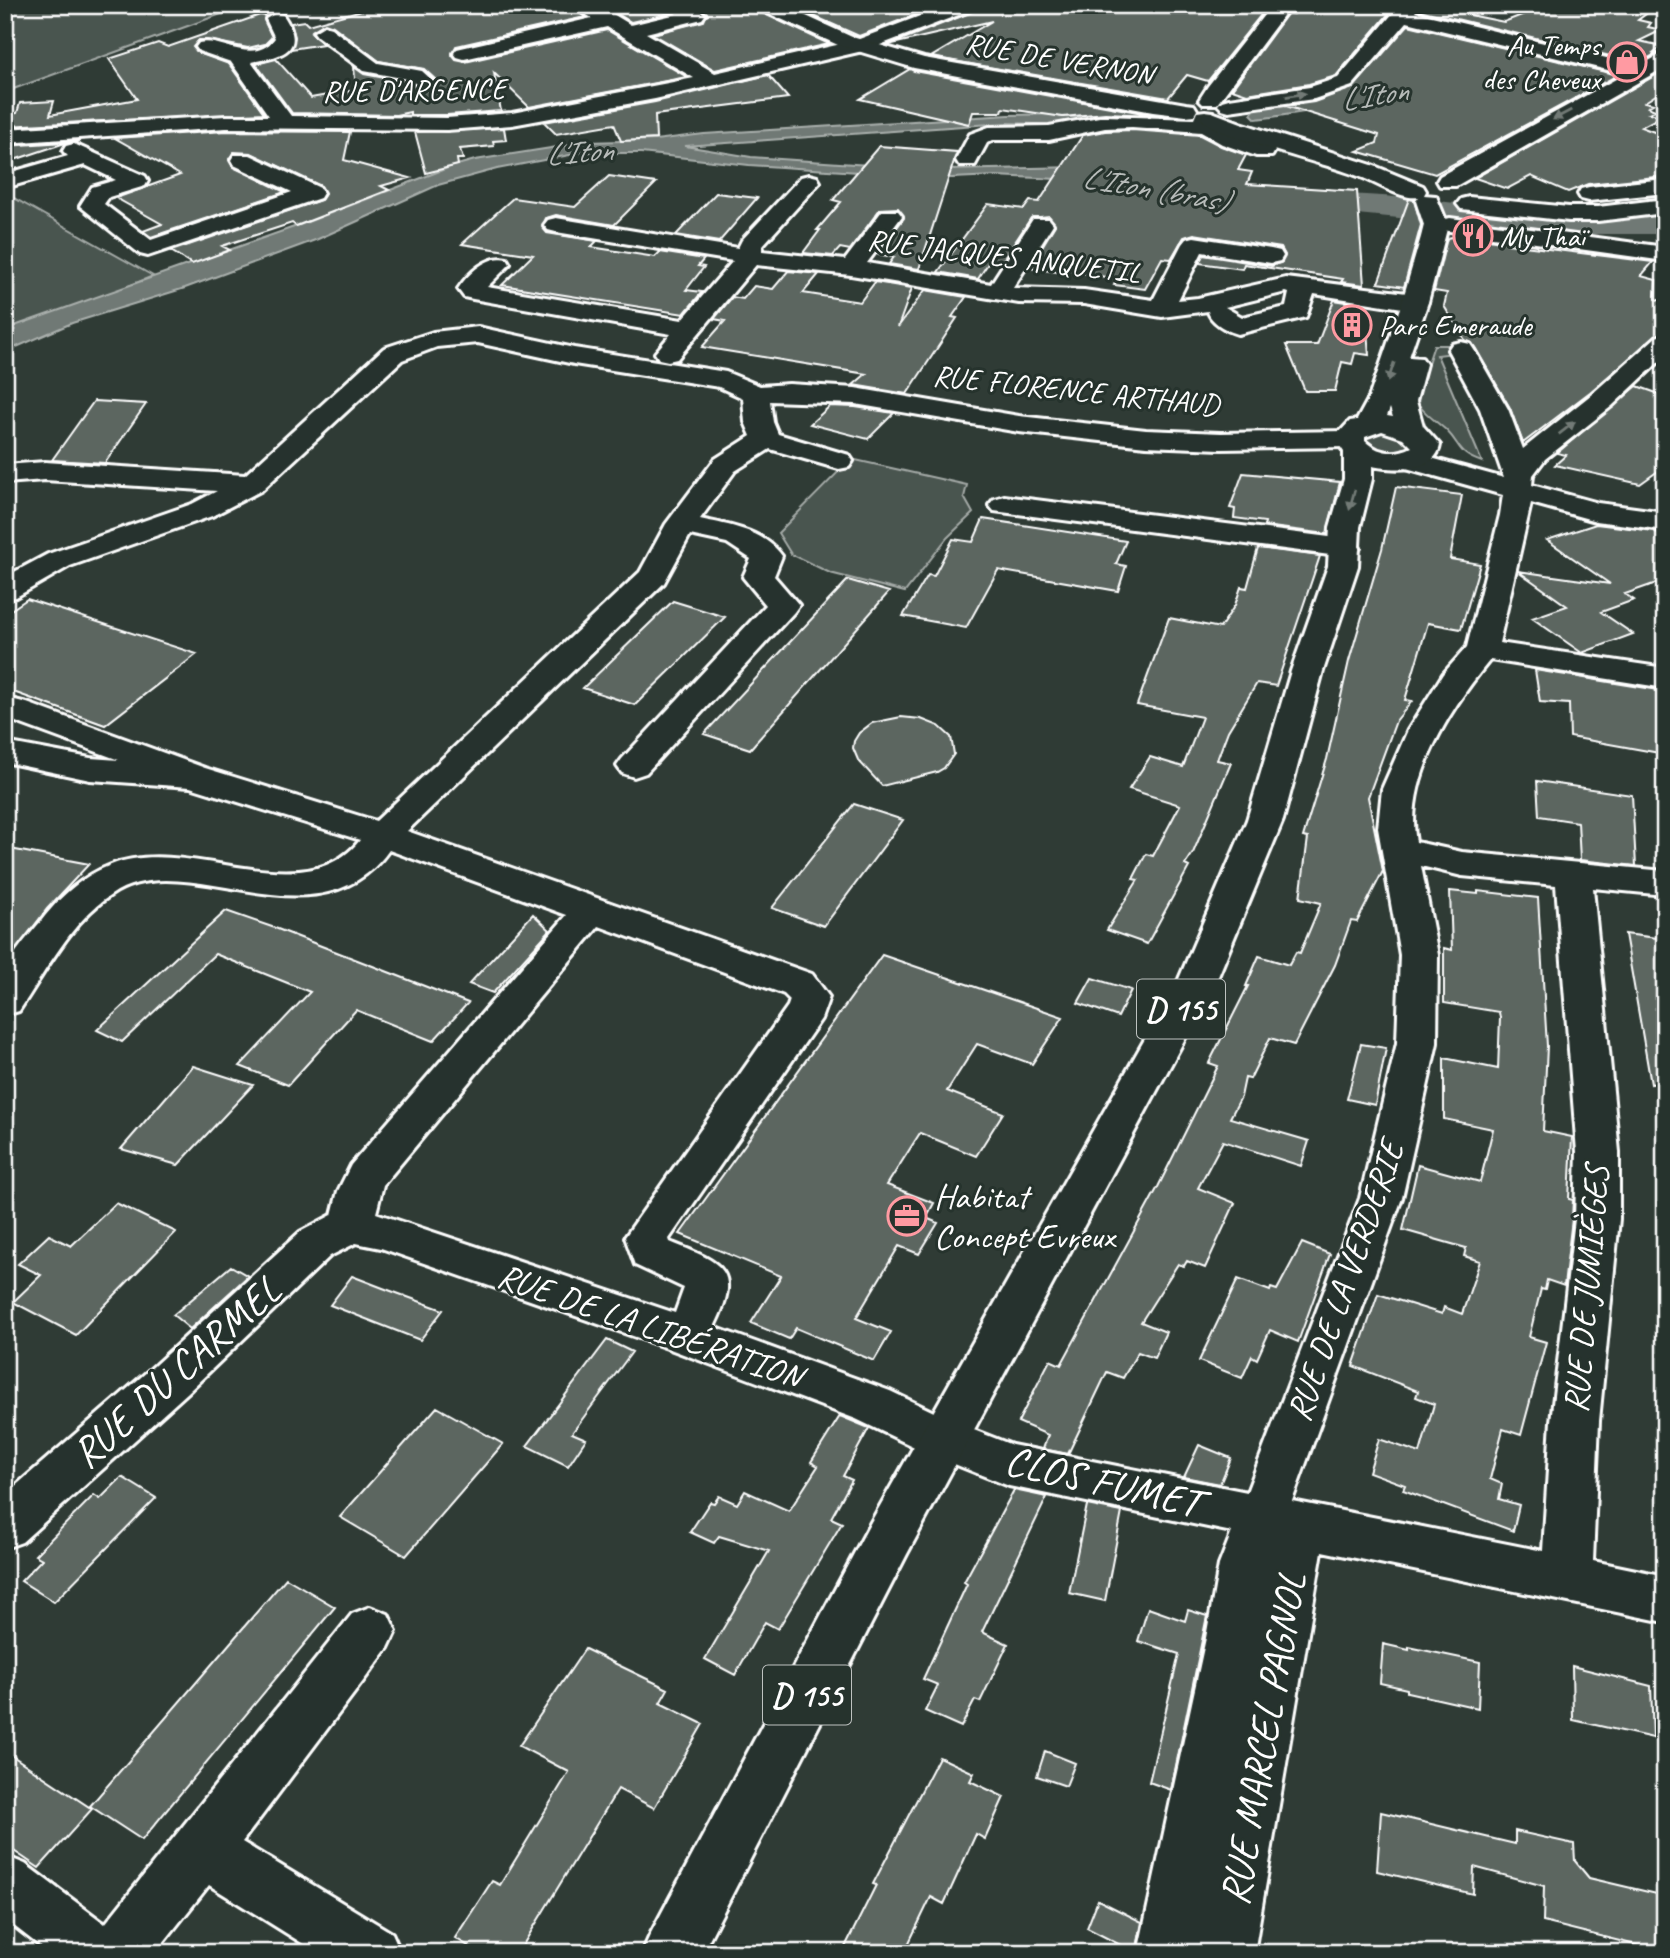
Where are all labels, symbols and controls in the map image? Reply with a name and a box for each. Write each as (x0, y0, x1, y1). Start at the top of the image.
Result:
street label: RUE DE VERNON (962, 24, 1160, 95)
place label: Au Temps des Cheveux (1482, 26, 1603, 98)
shop icon: Au Temps des Cheveux (1606, 41, 1648, 83)
street label: RUE D'ARGENCE (322, 69, 510, 111)
water label: L'Iton (1338, 69, 1413, 120)
one-way arrow (1285, 90, 1307, 101)
one-way arrow (1553, 109, 1572, 121)
water label: L'Iton (544, 129, 616, 175)
water label: L'Iton (bras) (1080, 156, 1237, 223)
restaurant icon: My Thaï (1452, 215, 1494, 257)
place label: My Thaï (1500, 217, 1590, 255)
street label: RUE JACQUES ANQUETIL (865, 220, 1144, 292)
building icon: Parc Emeraude (1331, 304, 1373, 346)
place label: Parc Emeraude (1379, 306, 1534, 344)
street label: RUE FLORENCE ARTHAUD (931, 356, 1223, 424)
one-way arrow (1385, 362, 1396, 383)
one-way arrow (1558, 420, 1576, 435)
one-way arrow (1346, 489, 1357, 511)
road number: D 155 (1137, 979, 1225, 1038)
street label: RUE DE LA VERDERIE (1276, 1131, 1416, 1427)
street label: RUE DE JUMIÈGES (1553, 1160, 1620, 1414)
place label: Habitat Concept Evreux (934, 1174, 1118, 1259)
office icon: Habitat Concept Evreux (886, 1195, 928, 1237)
street label: RUE DE LA LIBÉRATION (492, 1253, 813, 1401)
street label: RUE DU CARMEL (60, 1264, 292, 1480)
street label: CLOS FUMET (1000, 1434, 1216, 1533)
street label: RUE MARCEL PAGNOL (1208, 1568, 1318, 1909)
road number: D 155 (763, 1666, 851, 1724)

